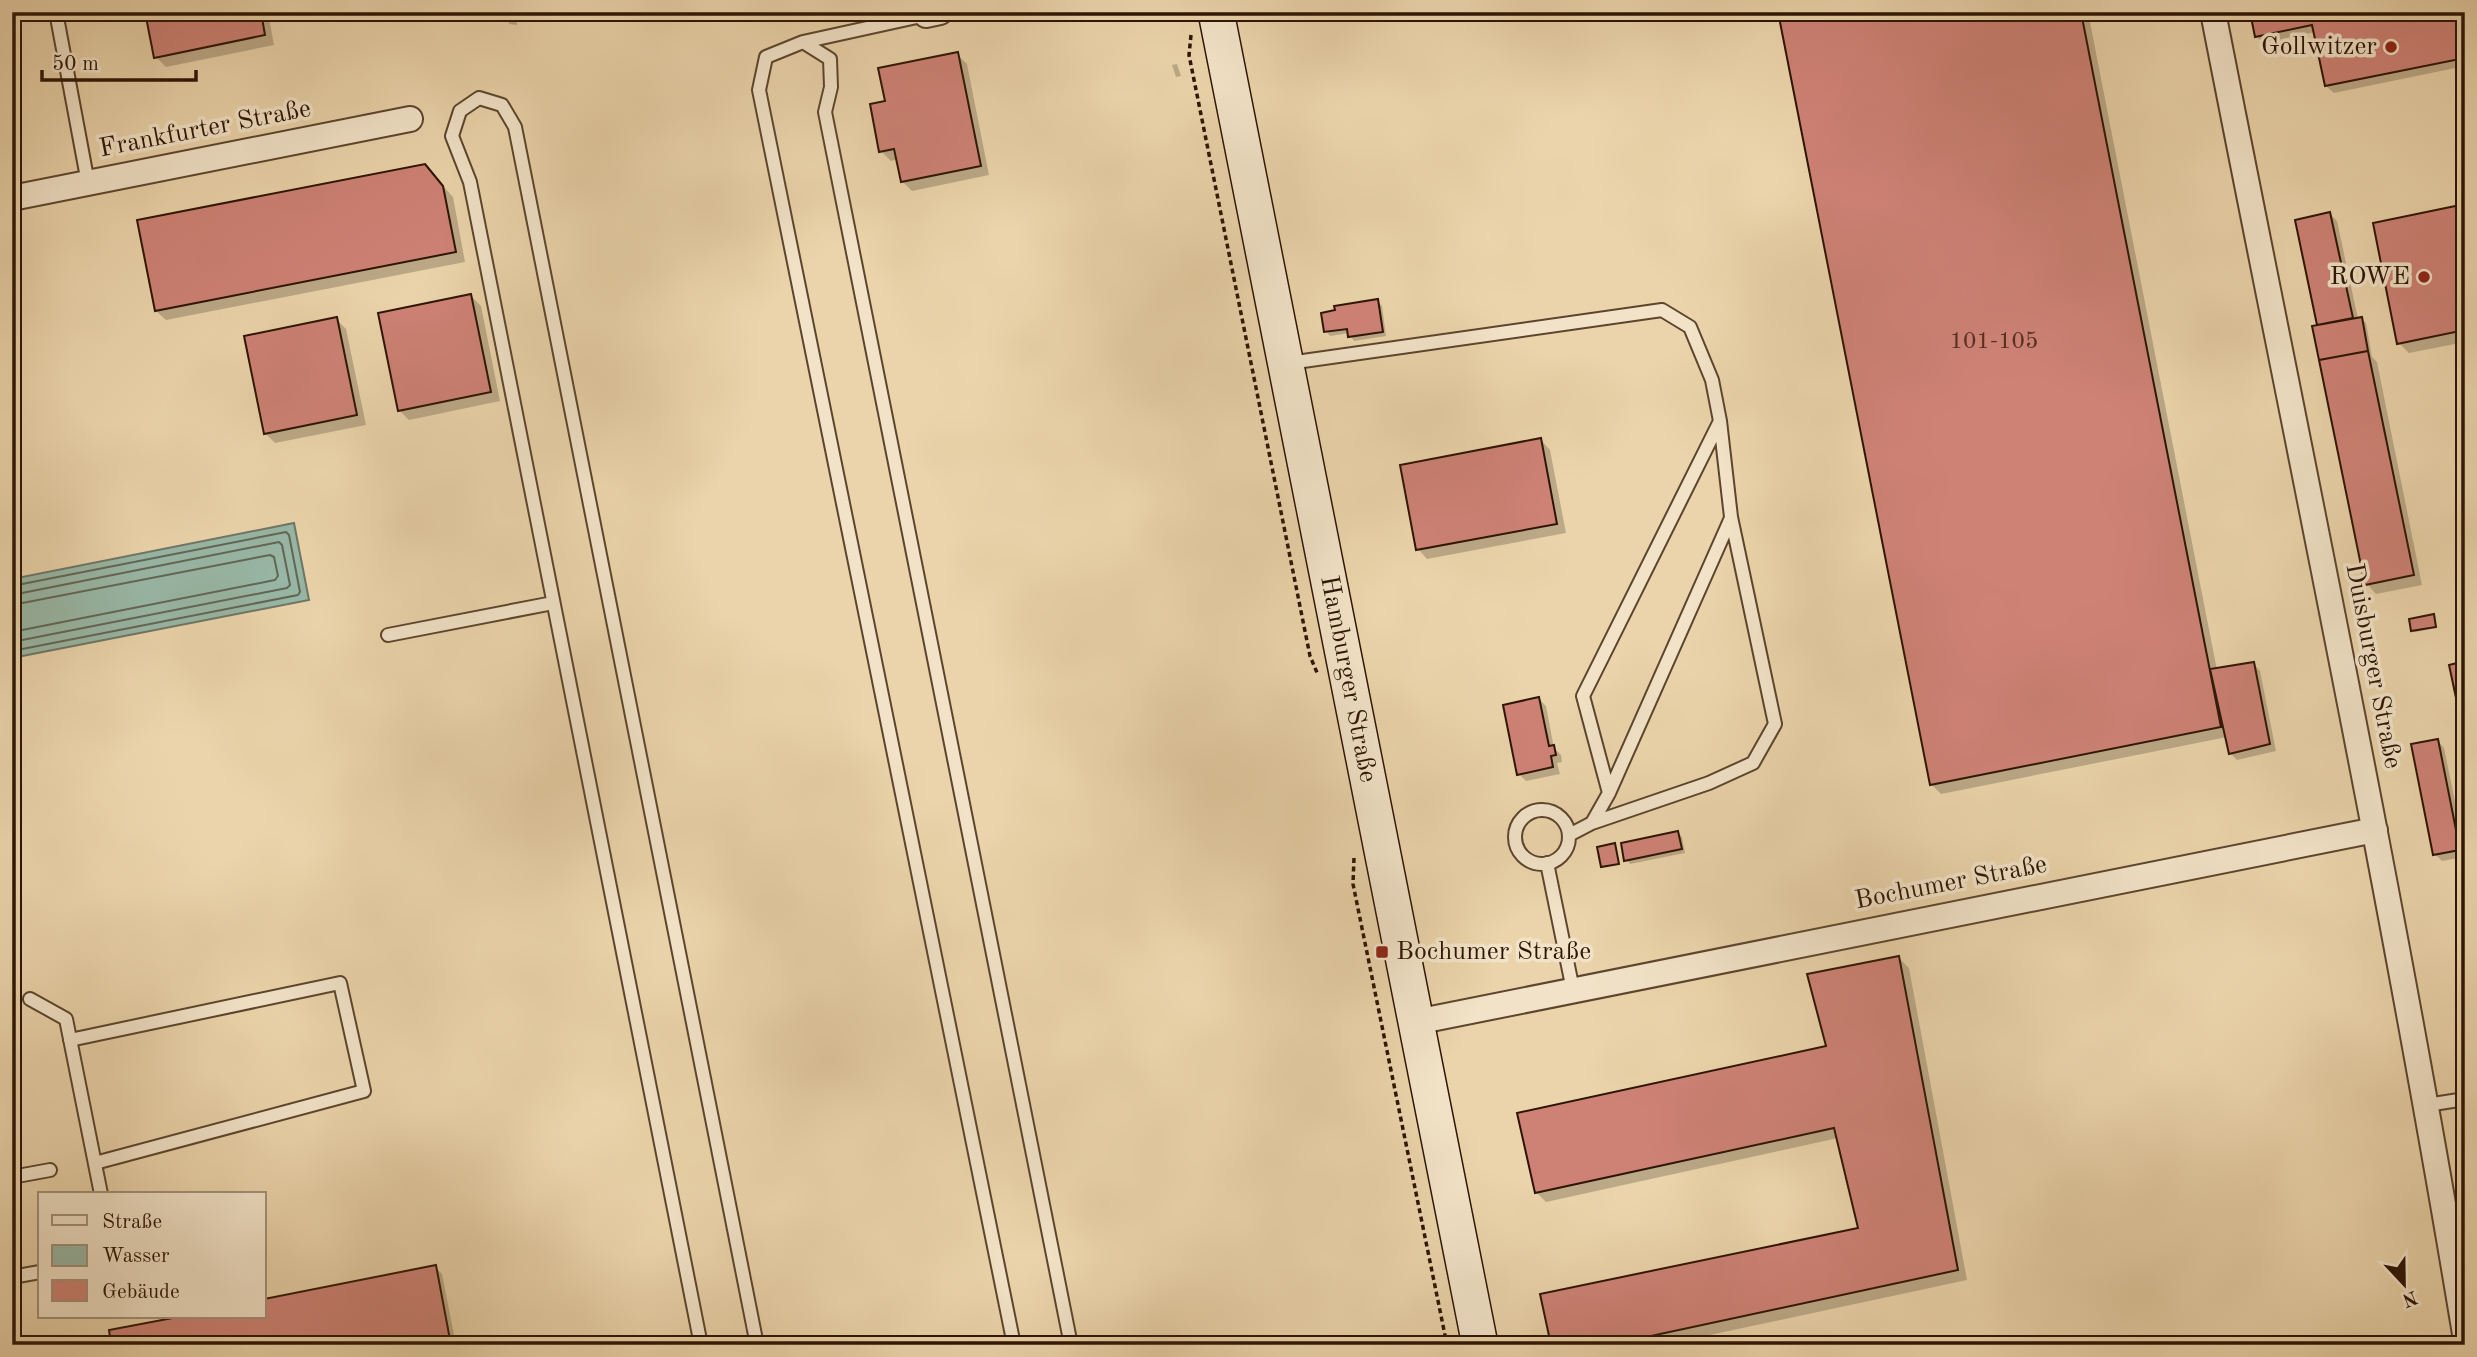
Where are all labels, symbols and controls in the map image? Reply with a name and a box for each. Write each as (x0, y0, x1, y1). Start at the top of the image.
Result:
place label: Gollwitzer (2261, 34, 2377, 60)
scale bar (42, 38, 196, 82)
marker: Gollwitzer (2383, 39, 2399, 55)
text: 50 m (52, 54, 99, 75)
street label: Frankfurter Straße (97, 96, 313, 162)
place label: ROWE (2330, 264, 2410, 290)
marker: ROWE (2416, 269, 2432, 285)
house number: 101-105 (1950, 330, 2038, 353)
street label: Duisburger Straße (2340, 561, 2406, 771)
street label: Hamburger Straße (1315, 573, 1381, 785)
street label: Bochumer Straße (1853, 852, 2049, 914)
place label: Bochumer Straße (1396, 939, 1591, 965)
marker: Bochumer Straße (1374, 944, 1390, 960)
legend (38, 1192, 266, 1318)
text: Straße (102, 1212, 162, 1233)
text: Wasser (102, 1246, 170, 1267)
north arrow (2368, 1248, 2438, 1318)
text: Gebäude (102, 1282, 180, 1303)
text: N (2399, 1286, 2420, 1309)

